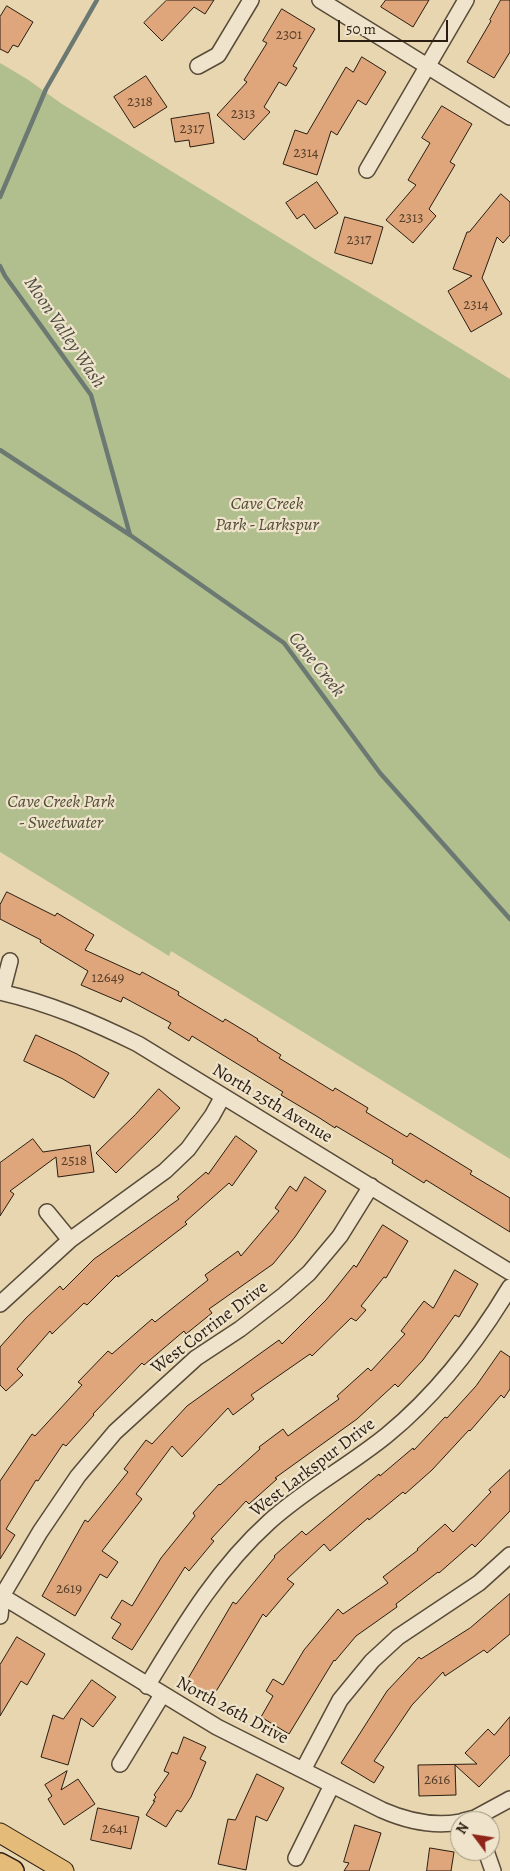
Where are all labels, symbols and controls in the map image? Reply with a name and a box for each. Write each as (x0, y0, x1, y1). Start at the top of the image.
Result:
scale bar (340, 10, 450, 42)
text: 50 m (346, 19, 376, 39)
house number: 2301 (276, 26, 302, 44)
house number: 2318 (127, 93, 153, 111)
house number: 2313 (231, 105, 255, 123)
house number: 2317 (180, 120, 204, 138)
house number: 2314 (293, 144, 319, 162)
house number: 2313 (399, 209, 423, 227)
house number: 2317 (347, 231, 371, 249)
water label: Moon Valley Wash (18, 273, 110, 393)
house number: 2314 (463, 296, 489, 314)
park label: Cave Creek Park - Larkspur (215, 494, 319, 536)
water label: Cave Creek (283, 628, 349, 702)
park label: Cave Creek Park - Sweetwater (7, 792, 115, 834)
house number: 12649 (92, 969, 124, 987)
street label: North 25th Avenue (208, 1060, 336, 1148)
house number: 2518 (61, 1152, 87, 1170)
street label: West Corrine Drive (147, 1277, 273, 1379)
street label: West Larkspur Drive (246, 1414, 380, 1522)
house number: 2619 (56, 1580, 82, 1598)
street label: North 26th Drive (172, 1672, 292, 1750)
house number: 2616 (424, 1771, 450, 1789)
north arrow (450, 1811, 500, 1861)
text: N (452, 1819, 473, 1838)
house number: 2641 (102, 1820, 128, 1838)

